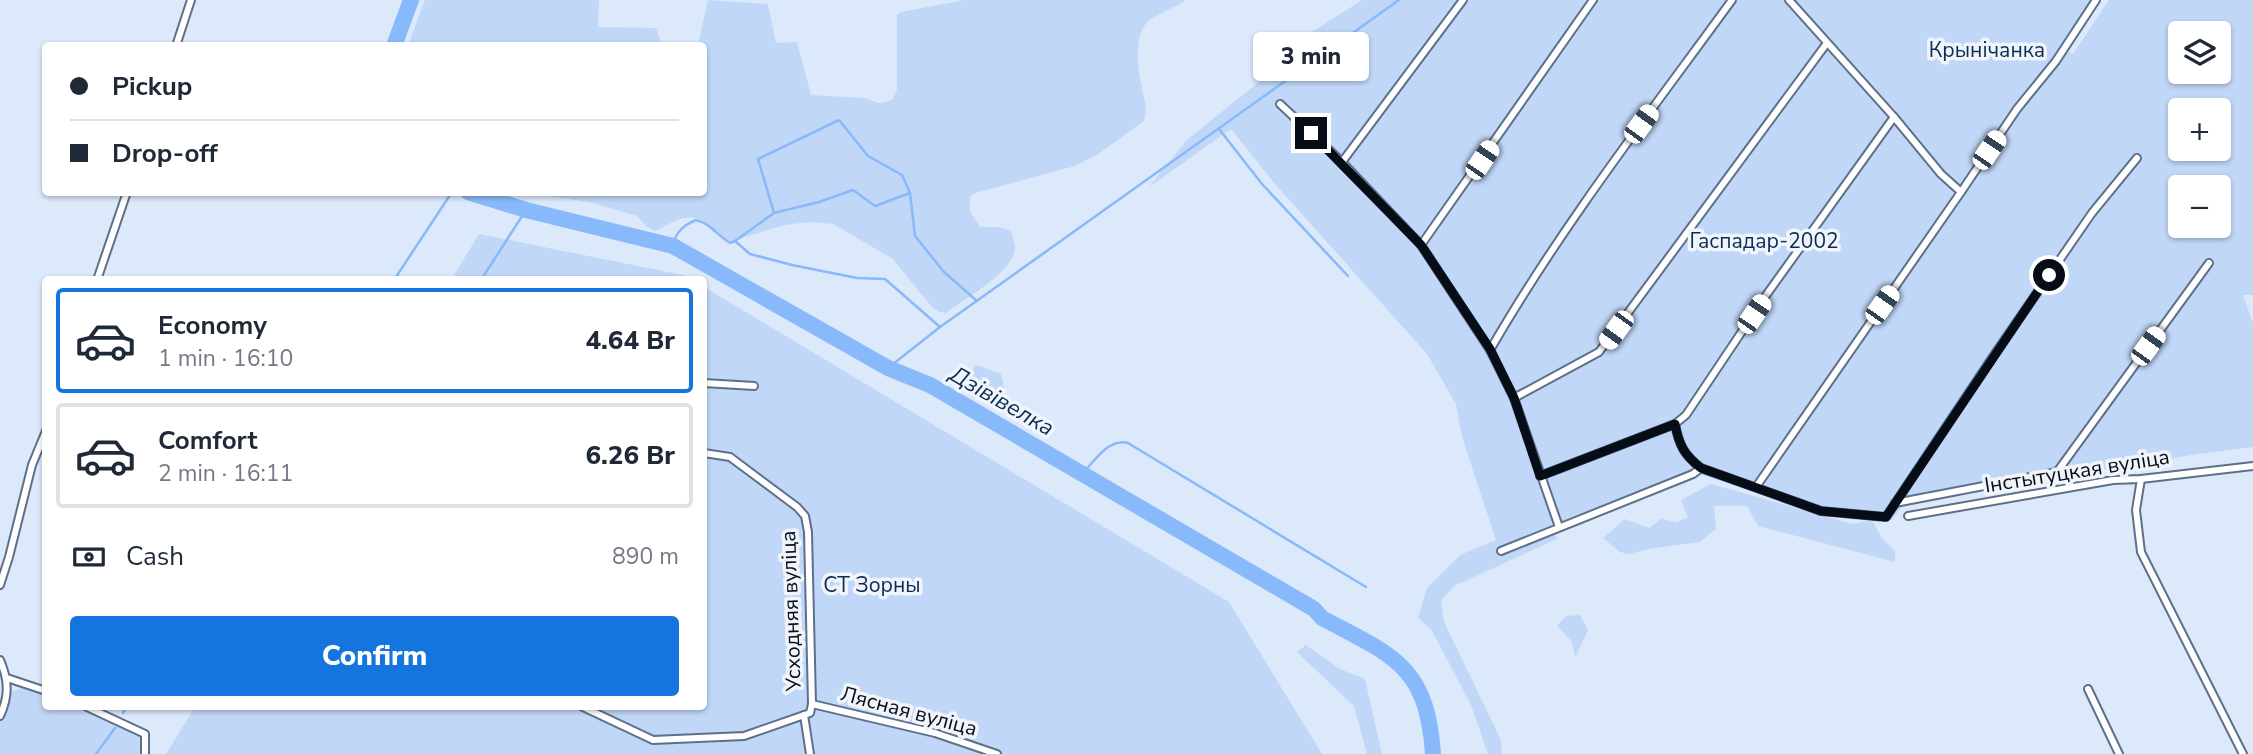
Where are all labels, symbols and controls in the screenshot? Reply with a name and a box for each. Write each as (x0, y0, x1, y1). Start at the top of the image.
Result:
map controls (2168, 21, 2231, 238)
button: layers (2168, 21, 2231, 84)
callout: 3 min (1253, 32, 1369, 80)
park label: Крынічанка (1929, 36, 2045, 64)
text: 3 min (1281, 41, 1341, 72)
text: Pickup (112, 69, 192, 104)
button: + (2168, 98, 2231, 161)
car (1621, 101, 1662, 147)
route end (1295, 117, 1327, 149)
car (1969, 127, 2010, 173)
text: Drop-off (112, 136, 218, 171)
car (1462, 137, 1503, 183)
button: − (2168, 175, 2231, 238)
park label: Гаспадар-2002 (1689, 227, 1839, 255)
route start (2033, 259, 2065, 291)
car (1862, 282, 1903, 328)
car (1734, 291, 1775, 337)
car (1596, 307, 1637, 353)
text: Economy (158, 308, 267, 343)
icon: car (74, 309, 137, 372)
text: 4.64 Br (585, 323, 675, 358)
car (2128, 323, 2169, 369)
text: 1 min · 16:10 (158, 343, 293, 374)
water label: Дзівівелка (942, 358, 1060, 443)
text: Comfort (158, 423, 258, 458)
icon: car (74, 424, 137, 487)
text: 6.26 Br (585, 438, 675, 473)
street label: Інстытуцкая вуліца (1982, 443, 2172, 499)
text: 2 min · 16:11 (158, 458, 293, 489)
street label: Усходняя вуліца (774, 530, 808, 693)
icon: cash (70, 538, 108, 576)
text: Cash (126, 539, 184, 574)
text: 890 m (612, 541, 679, 572)
park label: СТ Зорны (823, 571, 921, 599)
button: Confirm (70, 616, 679, 696)
street label: Лясная вуліца (838, 679, 980, 743)

